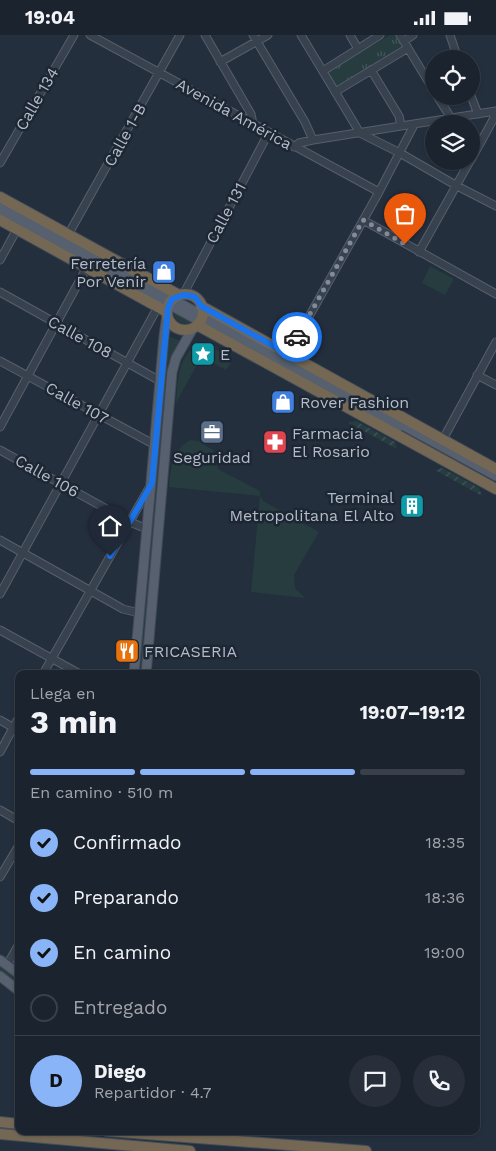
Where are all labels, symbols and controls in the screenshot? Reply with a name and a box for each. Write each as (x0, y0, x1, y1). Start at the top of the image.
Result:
text: 19:04 (25, 6, 75, 29)
map controls (425, 50, 480, 170)
button: locate (425, 50, 480, 105)
street label: Calle 134 (11, 64, 63, 134)
street label: Avenida América (173, 74, 295, 154)
street label: Calle 1-B (100, 100, 150, 170)
button: layers (425, 115, 480, 170)
street label: Calle 131 (202, 179, 250, 247)
pin (384, 193, 426, 244)
icon: bag (391, 200, 419, 228)
place label: Ferretería Por Venir (70, 254, 146, 291)
shop icon: Ferretería Por Venir (151, 259, 177, 285)
street label: Calle 108 (45, 312, 115, 362)
courier (272, 312, 322, 362)
icon: car (283, 323, 311, 351)
place icon: E (190, 341, 216, 367)
place label: E (220, 345, 230, 364)
street label: Calle 107 (42, 378, 112, 428)
shop icon: Rover Fashion (270, 389, 296, 415)
place label: Rover Fashion (300, 393, 409, 412)
office icon: Seguridad (199, 419, 225, 445)
place label: Farmacia El Rosario (292, 424, 370, 461)
pharmacy icon: Farmacia El Rosario (262, 429, 288, 455)
place label: Seguridad (173, 448, 251, 467)
street label: Calle 106 (12, 451, 82, 501)
place label: Terminal Metropolitana El Alto (230, 488, 394, 525)
building icon: Terminal Metropolitana El Alto (399, 493, 425, 519)
pin (89, 505, 131, 556)
icon: home (96, 512, 124, 540)
restaurant icon: FRICASERIA (114, 638, 140, 664)
place label: FRICASERIA (144, 642, 237, 661)
text: Llega en (30, 684, 96, 703)
text: 19:07–19:12 (360, 701, 465, 724)
text: 3 min (30, 703, 117, 741)
text: En camino · 510 m (30, 783, 173, 802)
icon: check (30, 829, 58, 857)
text: Confirmado (73, 831, 182, 854)
text: 18:35 (426, 833, 465, 852)
icon: check (30, 884, 58, 912)
text: Preparando (73, 886, 179, 909)
text: 18:36 (425, 888, 465, 907)
icon: check (30, 939, 58, 967)
text: En camino (73, 941, 171, 964)
text: 19:00 (424, 943, 465, 962)
text: Entregado (73, 996, 167, 1019)
button: chat (349, 1055, 401, 1107)
button: phone (413, 1055, 465, 1107)
text: Diego (94, 1060, 146, 1083)
text: D (49, 1069, 63, 1092)
text: Repartidor · 4.7 (94, 1083, 211, 1102)

